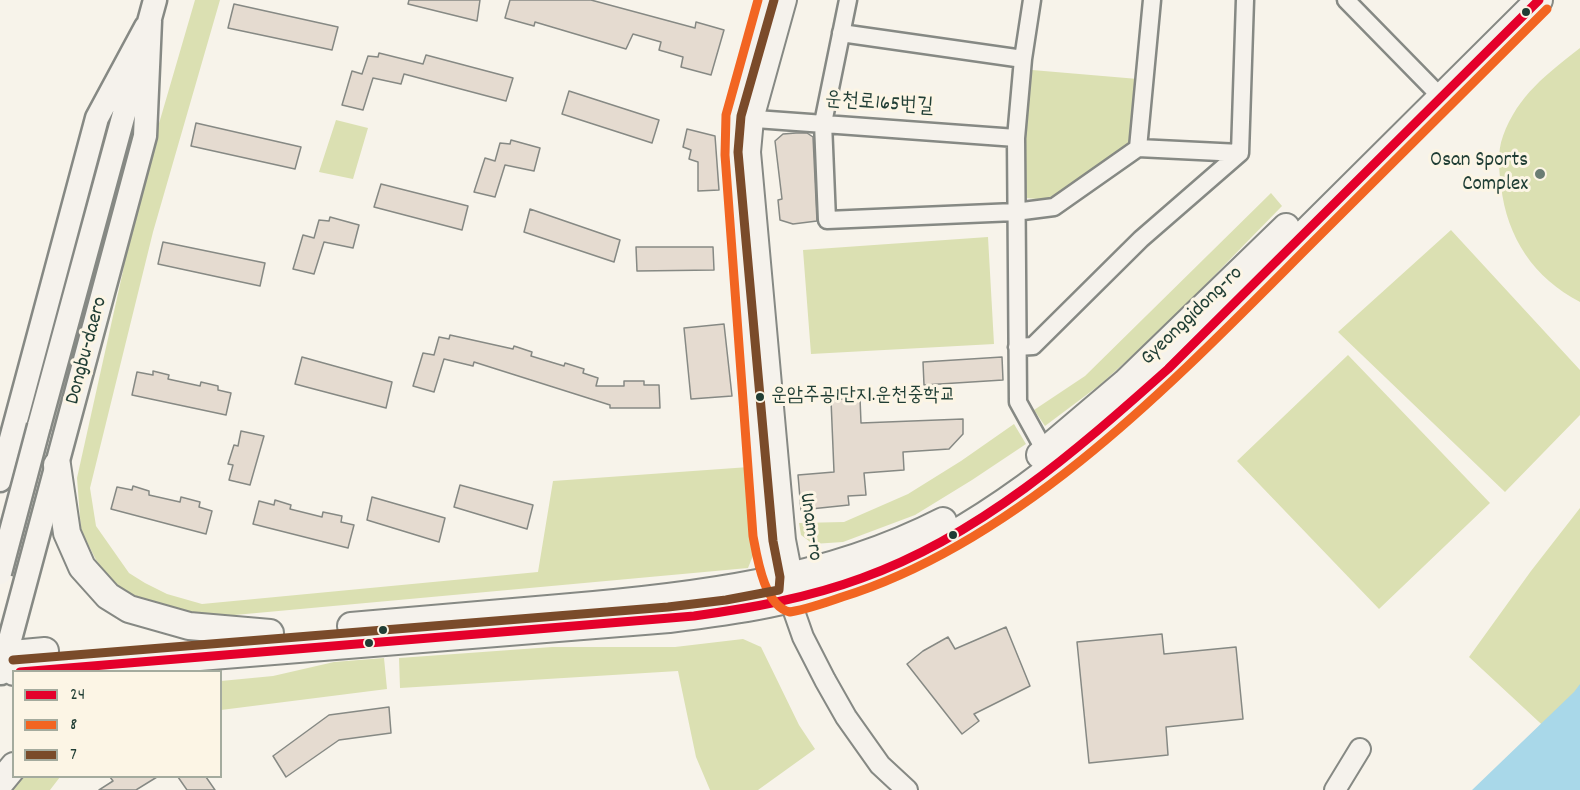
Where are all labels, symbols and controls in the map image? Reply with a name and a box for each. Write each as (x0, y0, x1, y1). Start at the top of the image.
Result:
unlabelled marker (1520, 6, 1532, 18)
street label: 운천로165번길 (824, 89, 934, 121)
place label: Osan Sports Complex (1430, 149, 1528, 199)
marker: Osan Sports Complex (1533, 167, 1547, 181)
street label: Gyeonggidong-ro (1137, 262, 1249, 372)
street label: Dongbu-daero (62, 294, 114, 408)
place label: 운암주공1단지.운천중학교 (771, 385, 956, 409)
marker: 운암주공1단지.운천중학교 (754, 391, 766, 403)
street label: Unam-ro (792, 491, 826, 563)
unlabelled marker (947, 529, 959, 541)
unlabelled marker (377, 624, 389, 636)
unlabelled marker (363, 637, 375, 649)
legend (12, 670, 222, 778)
text: 24 (70, 683, 85, 708)
text: 8 (70, 713, 77, 738)
text: 7 (70, 743, 77, 768)

